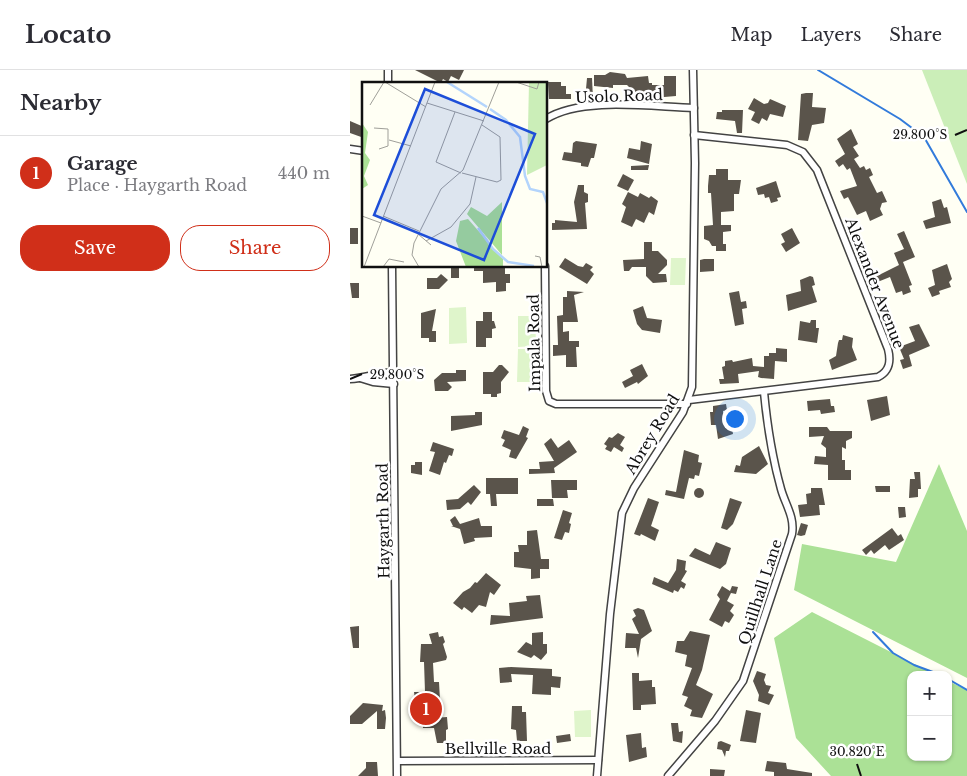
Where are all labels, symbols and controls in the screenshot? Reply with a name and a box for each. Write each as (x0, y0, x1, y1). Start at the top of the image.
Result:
text: Locato (25, 20, 111, 49)
text: Map (731, 24, 772, 46)
text: Layers (800, 24, 861, 46)
text: Share (889, 24, 942, 46)
inset map (362, 82, 548, 268)
street label: Usolo Road (575, 85, 663, 107)
text: Nearby (20, 90, 101, 116)
text: 29.800°S (893, 127, 947, 142)
text: Garage (67, 152, 138, 175)
text: 1 (33, 163, 39, 183)
text: 440 m (278, 163, 330, 183)
text: Place · Haygarth Road (67, 175, 247, 195)
street label: Alexander Avenue (841, 214, 909, 351)
button: Save (20, 225, 170, 271)
button: Share (180, 225, 330, 271)
street label: Impala Road (524, 294, 544, 392)
text: 29.800°S (370, 367, 424, 382)
street label: Abrey Road (620, 390, 683, 478)
your location (722, 406, 748, 432)
street label: Haygarth Road (372, 463, 394, 579)
street label: Quillhall Lane (734, 537, 786, 647)
map controls (907, 671, 952, 761)
button: + (907, 671, 952, 716)
pin: 1 (410, 690, 442, 728)
button: − (907, 716, 952, 761)
street label: Bellville Road (445, 739, 551, 758)
text: 30.820°E (830, 744, 885, 759)

